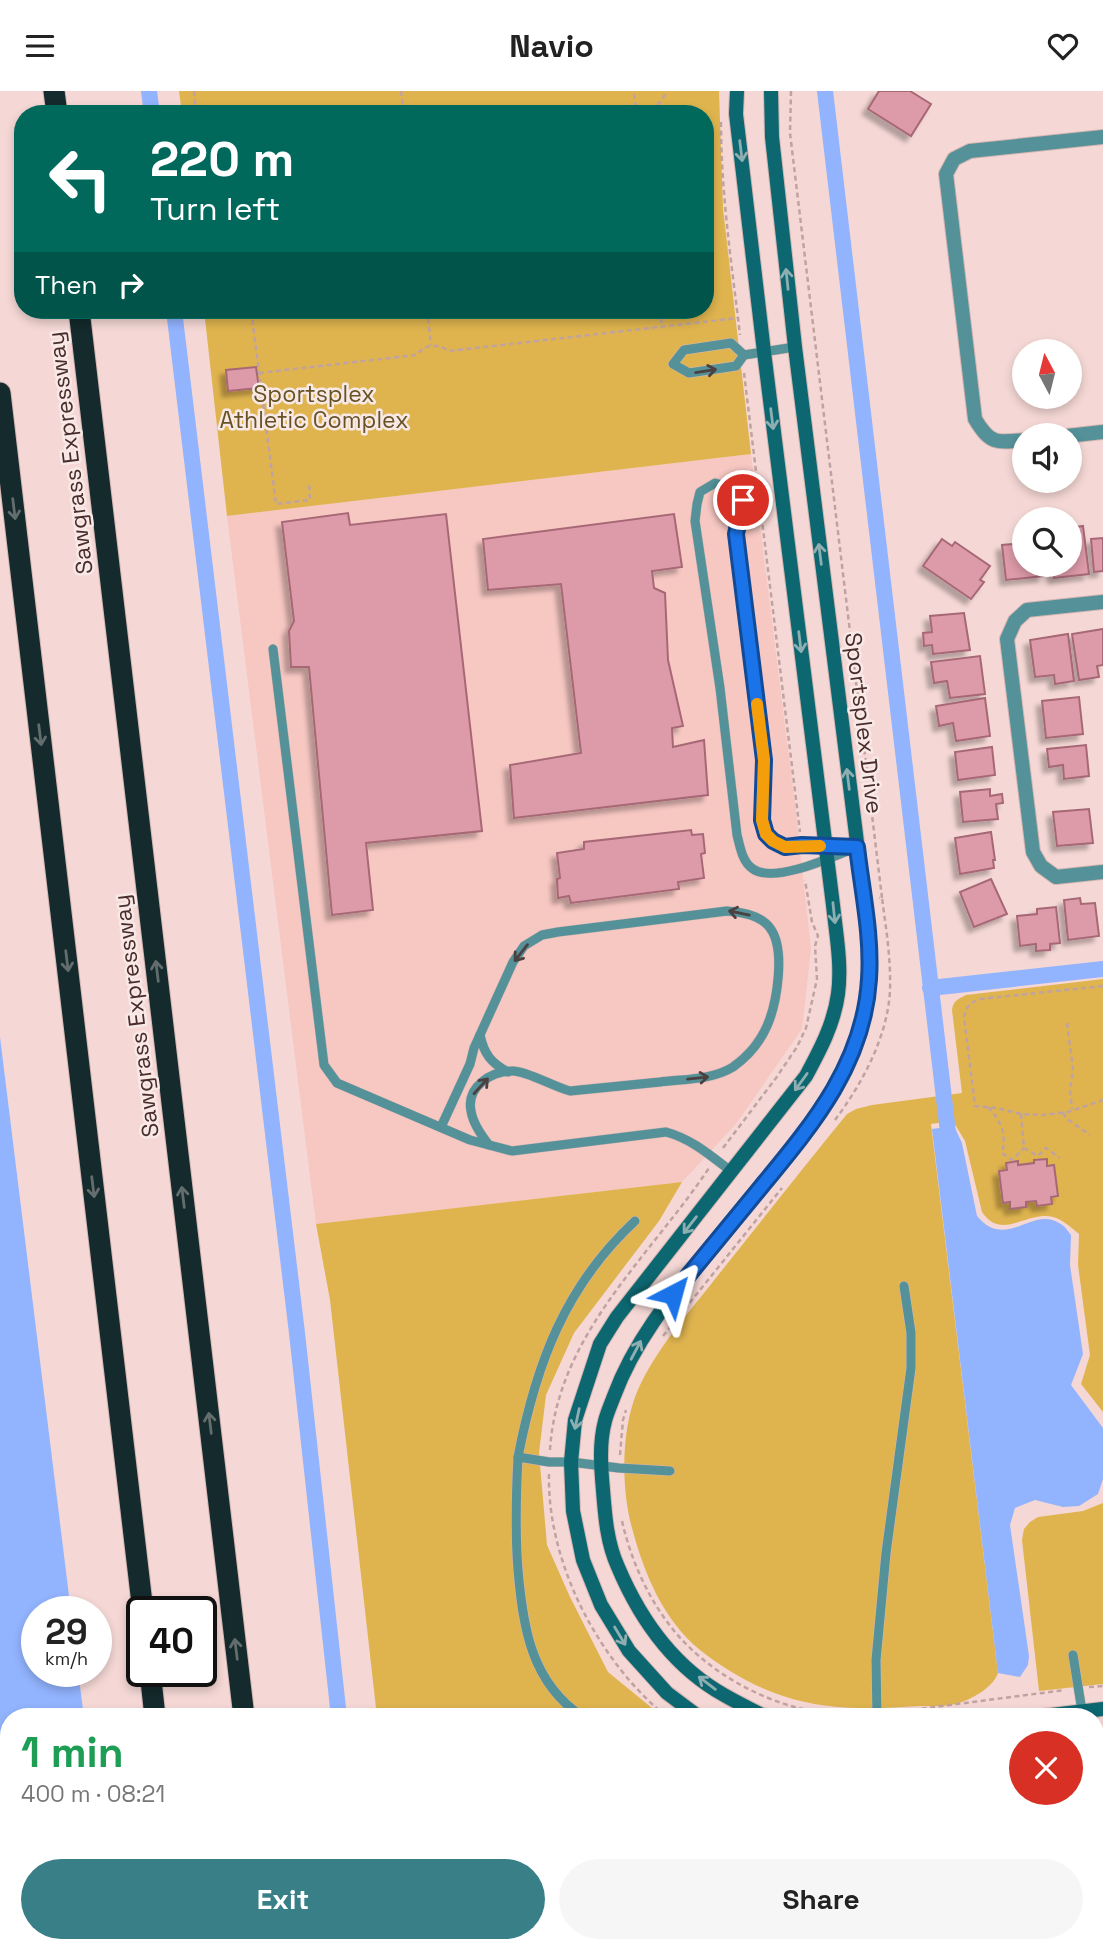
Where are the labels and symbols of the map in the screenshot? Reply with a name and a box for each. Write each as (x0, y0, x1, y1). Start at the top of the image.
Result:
one-way arrow (735, 139, 748, 162)
one-way arrow (781, 269, 794, 291)
street label: Sawgrass Expressway (40, 330, 100, 576)
north arrow (1012, 339, 1082, 409)
one-way arrow (694, 364, 716, 377)
park label: Sportsplex Athletic Complex (219, 379, 409, 435)
one-way arrow (766, 407, 779, 430)
pin (713, 470, 773, 530)
one-way arrow (7, 497, 20, 520)
one-way arrow (813, 543, 826, 566)
one-way arrow (793, 630, 806, 653)
street label: Sportsplex Drive (838, 631, 890, 815)
one-way arrow (34, 723, 47, 746)
one-way arrow (842, 769, 855, 791)
street label: Sawgrass Expressway (106, 893, 166, 1139)
one-way arrow (828, 902, 841, 924)
one-way arrow (728, 906, 751, 920)
one-way arrow (513, 943, 528, 961)
one-way arrow (61, 949, 74, 972)
one-way arrow (150, 960, 163, 983)
one-way arrow (686, 1071, 709, 1084)
one-way arrow (794, 1072, 808, 1091)
one-way arrow (472, 1077, 489, 1095)
one-way arrow (87, 1175, 100, 1198)
one-way arrow (177, 1186, 190, 1209)
one-way arrow (682, 1216, 697, 1234)
position arrow (636, 1257, 710, 1331)
one-way arrow (629, 1341, 643, 1361)
one-way arrow (569, 1407, 583, 1430)
one-way arrow (203, 1412, 216, 1435)
speed limit sign: 40 (126, 1596, 217, 1687)
one-way arrow (612, 1626, 627, 1645)
one-way arrow (230, 1638, 243, 1661)
one-way arrow (698, 1676, 717, 1691)

